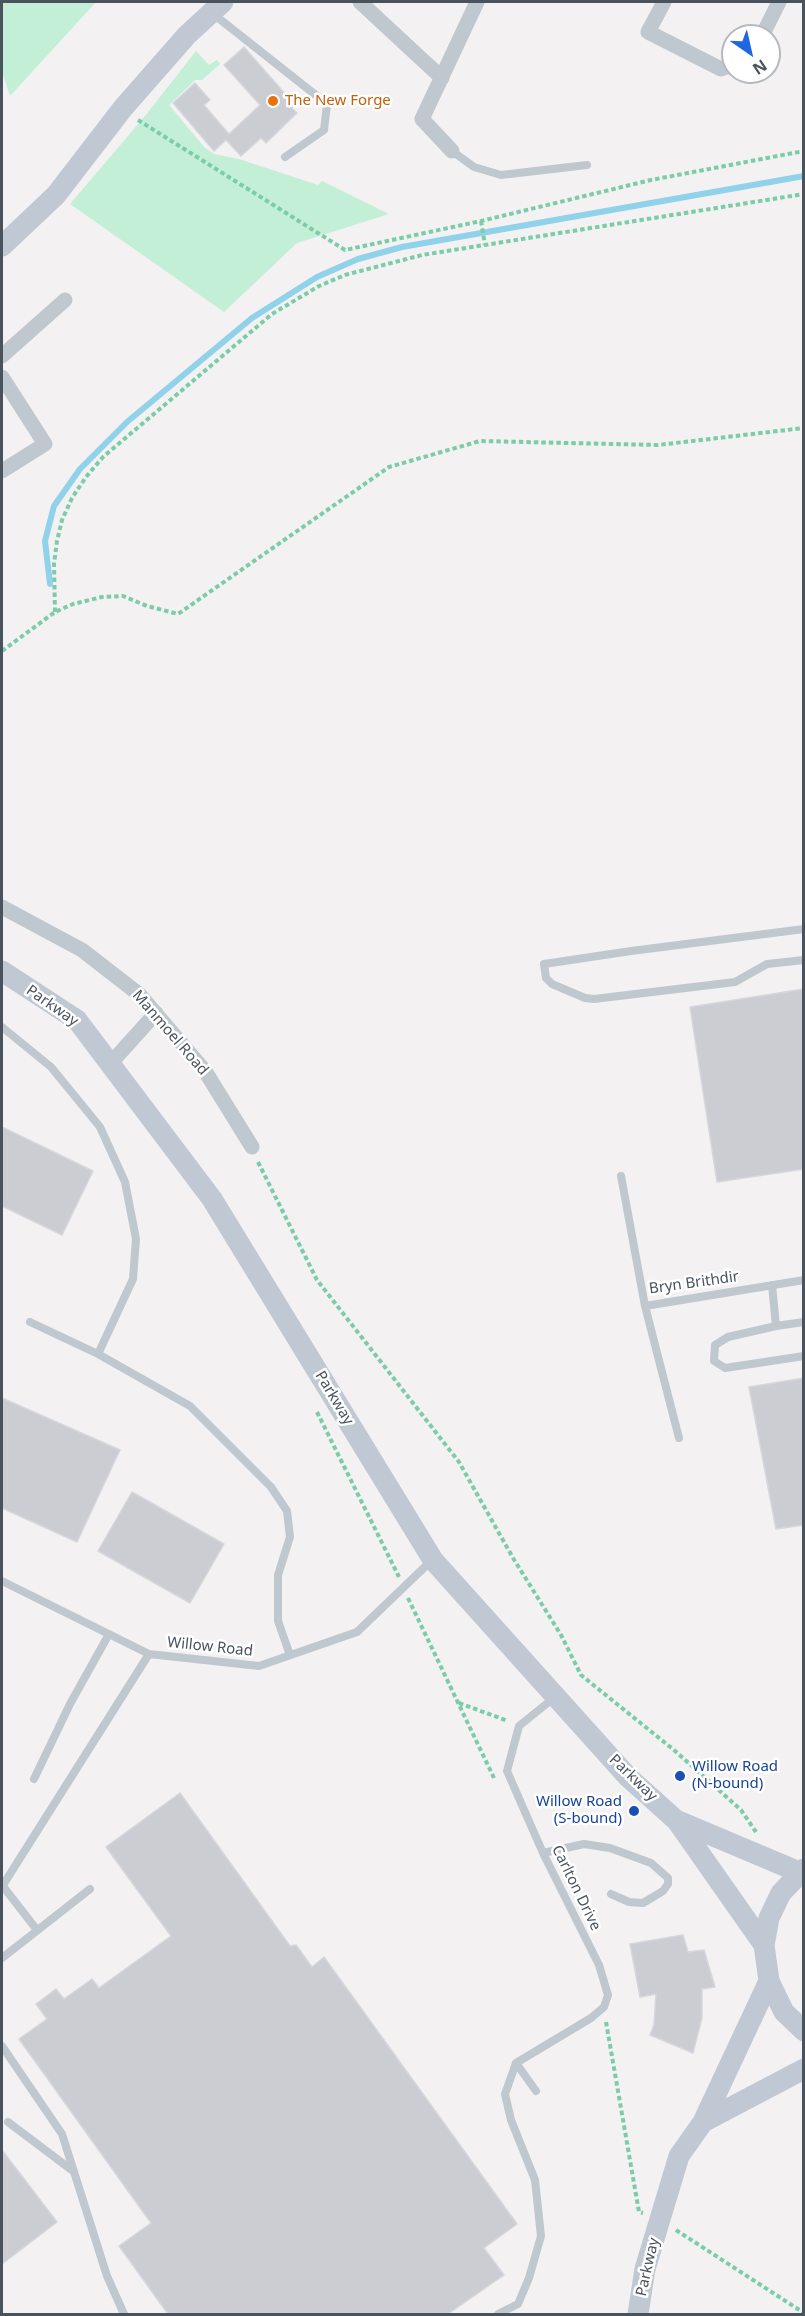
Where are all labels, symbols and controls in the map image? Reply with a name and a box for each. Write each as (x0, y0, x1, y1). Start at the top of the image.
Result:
north arrow (721, 24, 781, 84)
text: N (748, 55, 771, 80)
place label: The New Forge (285, 92, 391, 110)
marker: The New Forge (266, 94, 280, 108)
street label: Parkway (22, 982, 82, 1030)
street label: Manmoel Road (128, 987, 212, 1079)
street label: Bryn Brithdir (648, 1268, 740, 1298)
street label: Parkway (311, 1368, 357, 1428)
street label: Willow Road (166, 1634, 254, 1660)
street label: Parkway (605, 1751, 661, 1805)
place label: Willow Road (N-bound) (692, 1758, 778, 1793)
marker: Willow Road (N-bound) (673, 1769, 687, 1783)
place label: Willow Road (S-bound) (536, 1793, 622, 1828)
marker: Willow Road (S-bound) (627, 1804, 641, 1818)
street label: Carlton Drive (548, 1842, 604, 1934)
street label: Parkway (633, 2236, 663, 2298)

